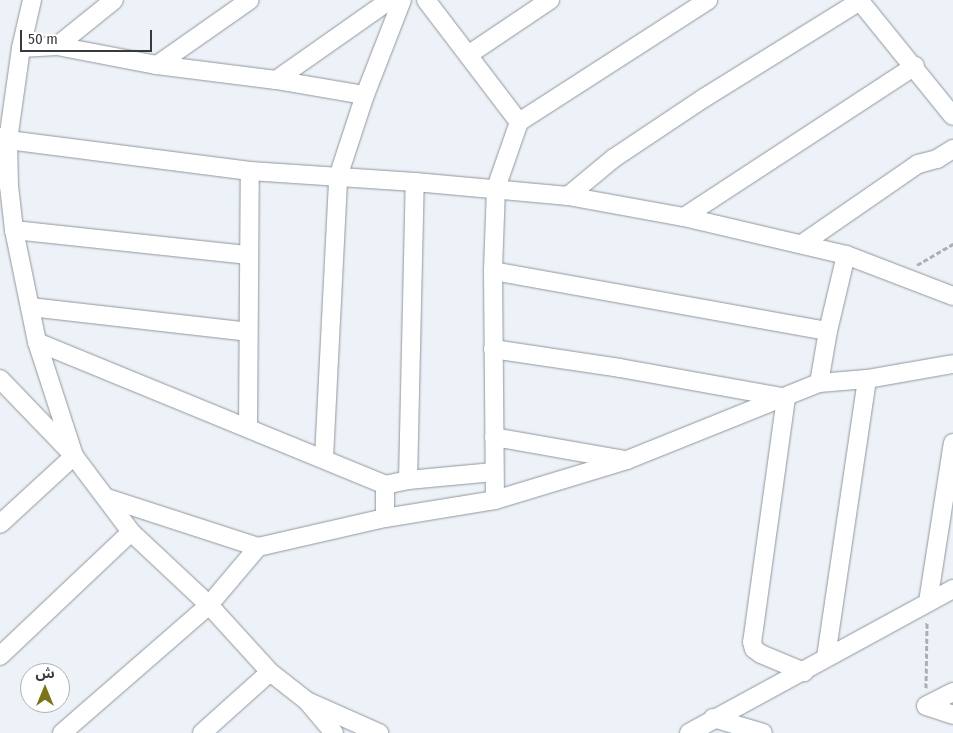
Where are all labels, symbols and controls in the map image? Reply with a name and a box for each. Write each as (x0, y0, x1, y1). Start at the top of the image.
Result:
scale bar (22, 20, 155, 52)
text: 50 m (28, 30, 58, 48)
north arrow (20, 663, 70, 713)
text: ش (35, 665, 55, 682)

